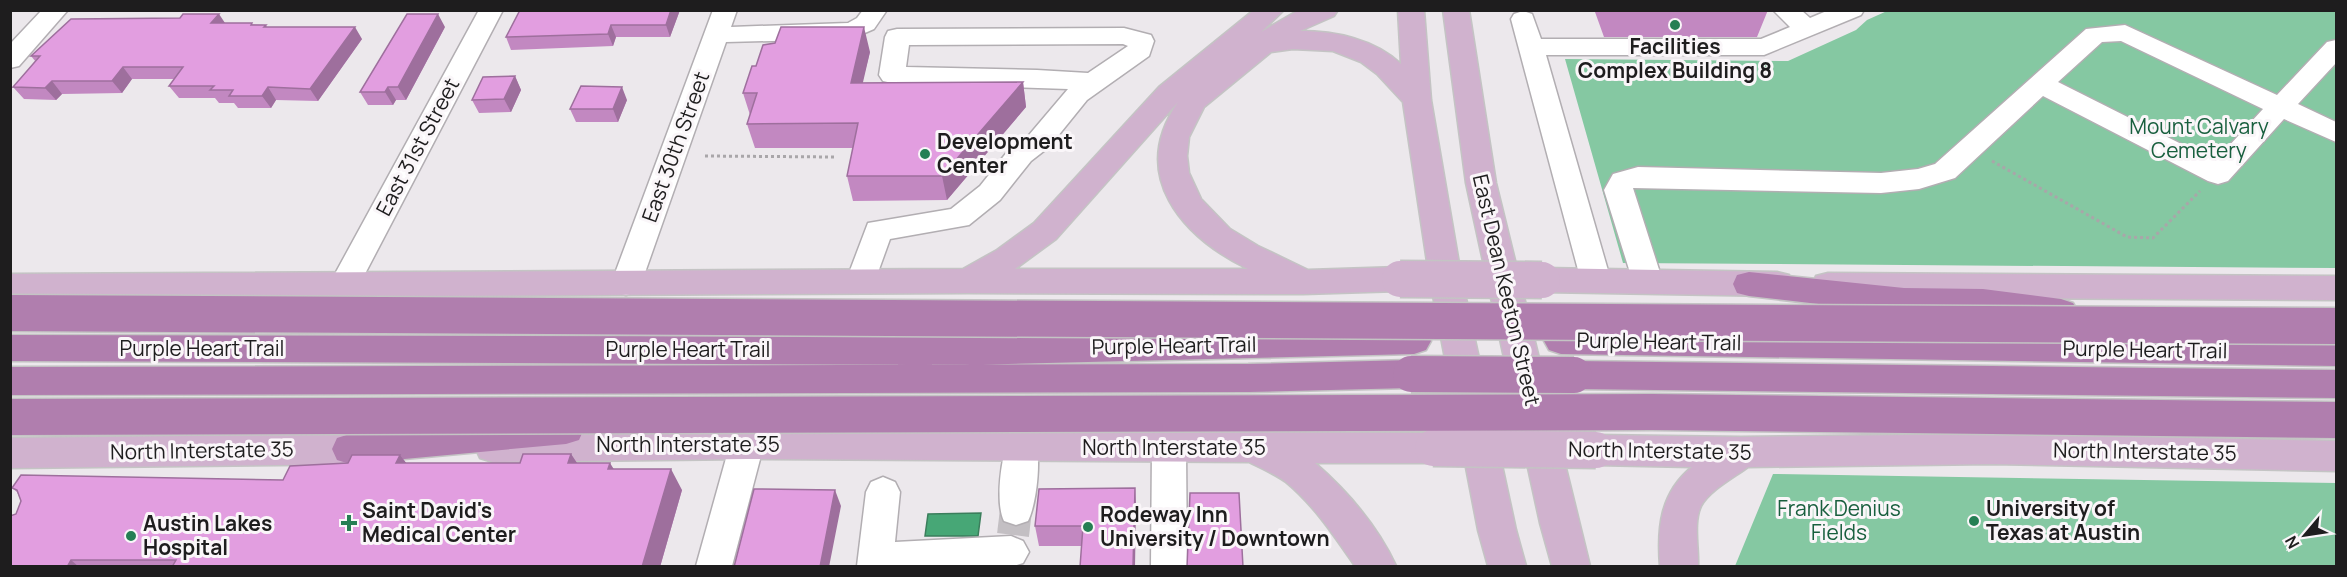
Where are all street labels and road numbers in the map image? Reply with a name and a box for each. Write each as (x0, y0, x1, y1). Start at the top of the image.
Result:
street label: East 30th Street (635, 67, 715, 226)
street label: East 31st Street (369, 73, 465, 220)
street label: East Dean Keeton Street (1467, 171, 1547, 408)
street label: Purple Heart Trail (1576, 326, 1742, 356)
street label: Purple Heart Trail (1091, 330, 1257, 360)
street label: Purple Heart Trail (120, 334, 284, 362)
street label: Purple Heart Trail (2062, 334, 2228, 364)
street label: Purple Heart Trail (606, 335, 770, 363)
street label: North Interstate 35 (596, 430, 780, 458)
street label: North Interstate 35 (1082, 433, 1266, 461)
street label: North Interstate 35 (110, 434, 294, 466)
street label: North Interstate 35 (1568, 434, 1752, 466)
street label: North Interstate 35 (2053, 435, 2237, 467)

